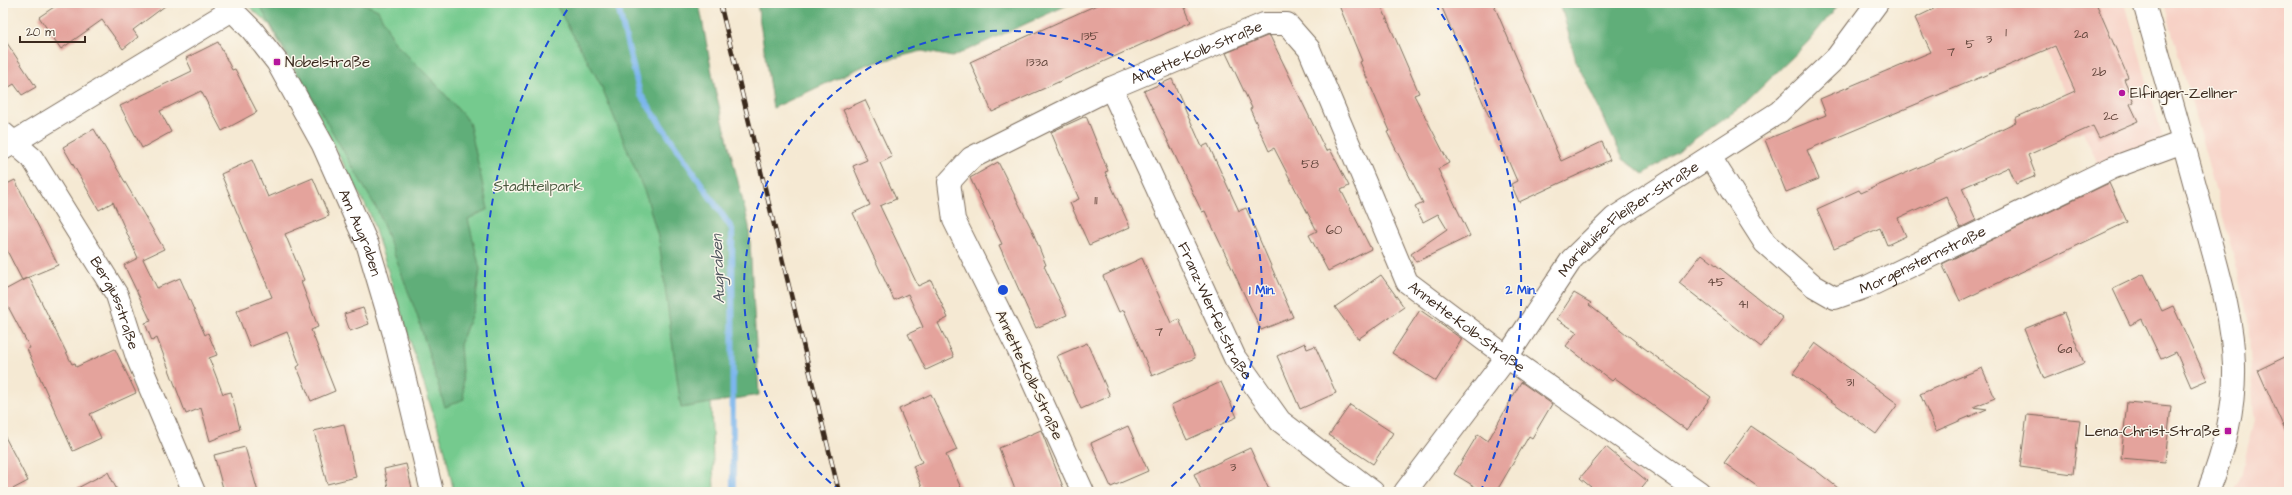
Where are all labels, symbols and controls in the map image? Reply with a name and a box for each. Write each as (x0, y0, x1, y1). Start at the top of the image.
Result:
street label: Annette-Kolb-Straße (1127, 15, 1265, 89)
scale bar (20, 18, 85, 44)
house number: 1 (2005, 23, 2007, 41)
text: 20 m (26, 24, 55, 41)
house number: 2a (2074, 25, 2088, 43)
house number: 135 (1081, 27, 1099, 45)
house number: 3 (1986, 30, 1993, 48)
house number: 5 (1965, 35, 1975, 53)
house number: 7 (1947, 43, 1955, 61)
place label: Nobelstraße (285, 52, 370, 73)
house number: 133a (1026, 53, 1048, 71)
marker: Nobelstraße (272, 57, 282, 67)
house number: 2b (2092, 63, 2107, 81)
place label: Elfinger-Zellner (2130, 83, 2237, 105)
marker: Elfinger-Zellner (2117, 88, 2127, 98)
house number: 2c (2103, 107, 2119, 125)
house number: 58 (1301, 155, 1319, 173)
street label: Marieluise-Fleißer-Straße (1553, 156, 1703, 281)
park label: Stadtteilpark (493, 176, 583, 197)
street label: Am Augraben (333, 186, 387, 279)
house number: 11 (1094, 191, 1098, 209)
street label: Morgensternstraße (1856, 220, 1989, 299)
house number: 60 (1326, 221, 1342, 239)
water label: Augraben (706, 232, 731, 304)
street label: Franz-Werfel-Straße (1173, 239, 1258, 384)
street label: Bergiusstraße (85, 252, 144, 352)
house number: 45 (1707, 273, 1725, 291)
street label: Annette-Kolb-Straße (1404, 276, 1530, 377)
text: 1 Min. (1249, 282, 1275, 299)
text: 2 Min. (1504, 282, 1537, 299)
centre of rings (996, 283, 1010, 297)
house number: 41 (1738, 295, 1749, 313)
street label: Annette-Kolb-Straße (990, 307, 1068, 443)
house number: 7 (1155, 323, 1163, 341)
house number: 6a (2058, 340, 2073, 358)
house number: 31 (1846, 373, 1854, 391)
place label: Lena-Christ-Straße (2084, 421, 2220, 442)
marker: Lena-Christ-Straße (2223, 426, 2233, 436)
house number: 3 (1230, 458, 1237, 476)

